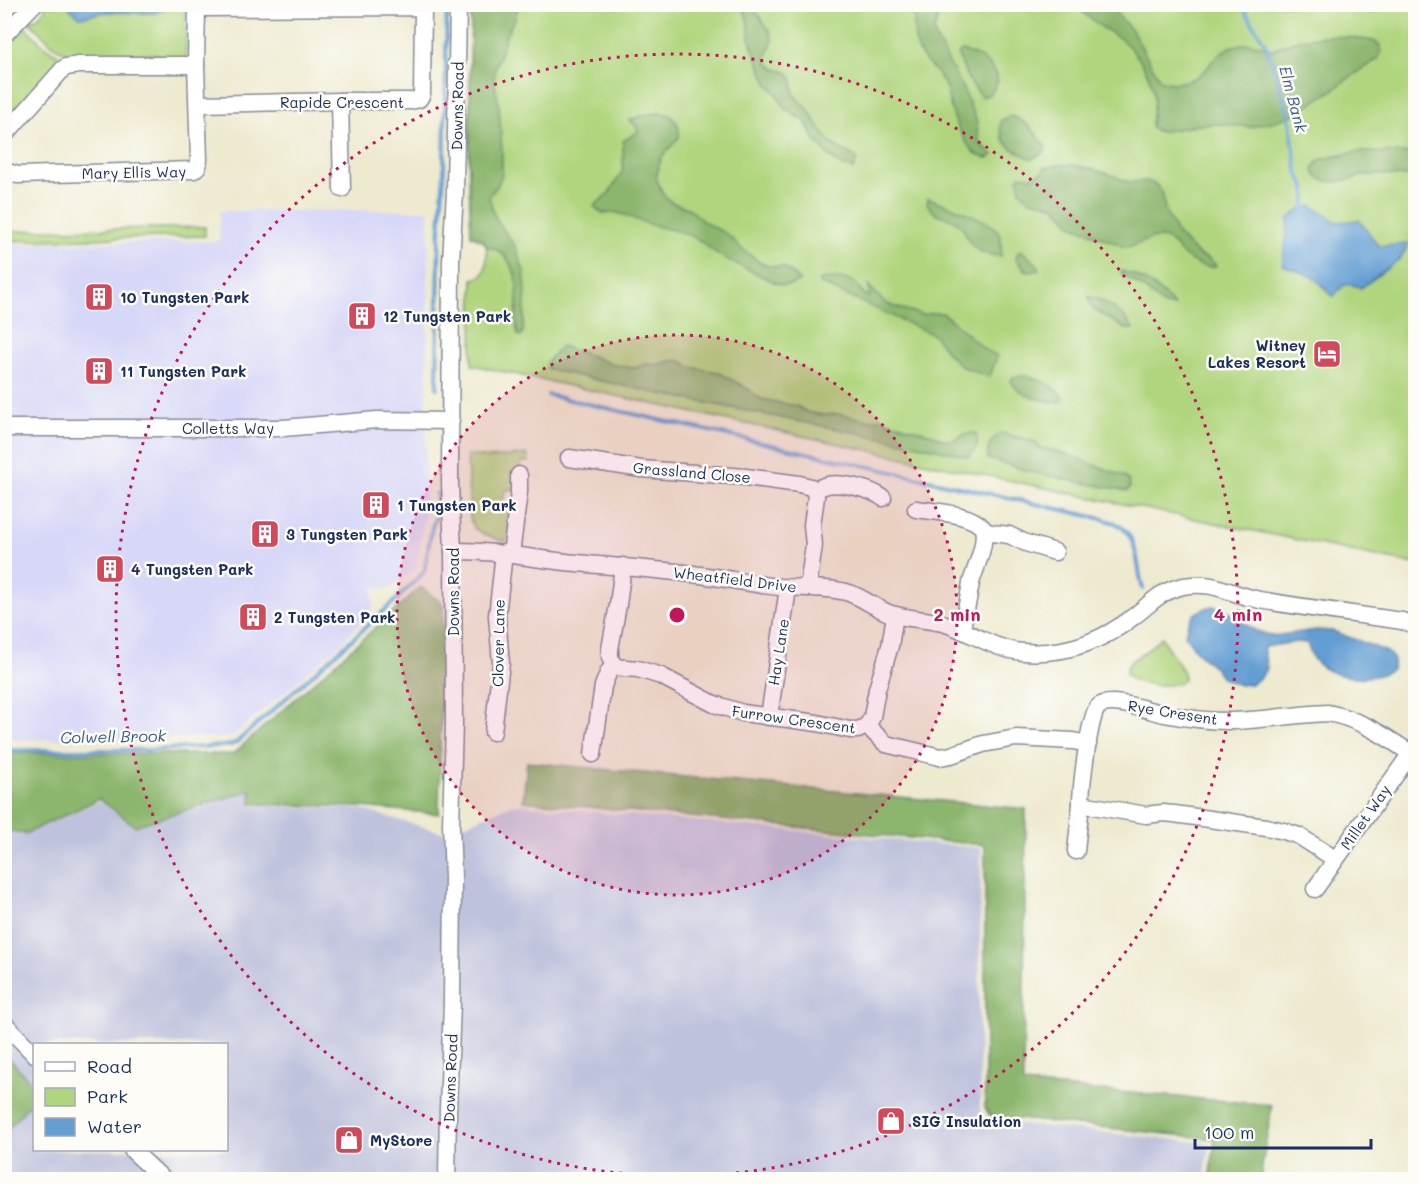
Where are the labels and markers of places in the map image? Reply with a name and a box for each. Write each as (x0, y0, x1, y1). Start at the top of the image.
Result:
building icon: 10 Tungsten Park (83, 281, 115, 313)
place label: 10 Tungsten Park (120, 287, 249, 307)
building icon: 12 Tungsten Park (346, 300, 378, 332)
place label: 12 Tungsten Park (383, 306, 511, 326)
place label: Witney Lakes Resort (1208, 335, 1306, 372)
hotel icon: Witney Lakes Resort (1311, 338, 1343, 370)
building icon: 11 Tungsten Park (83, 355, 115, 387)
place label: 11 Tungsten Park (120, 361, 246, 381)
building icon: 1 Tungsten Park (360, 489, 392, 521)
place label: 1 Tungsten Park (397, 495, 517, 515)
building icon: 3 Tungsten Park (249, 518, 281, 550)
place label: 3 Tungsten Park (286, 524, 408, 544)
building icon: 4 Tungsten Park (94, 553, 126, 585)
place label: 4 Tungsten Park (131, 559, 253, 579)
building icon: 2 Tungsten Park (237, 601, 269, 633)
centre of rings (667, 605, 687, 625)
place label: 2 Tungsten Park (274, 607, 395, 627)
shop icon: SIG Insulation (875, 1105, 907, 1137)
place label: SIG Insulation (912, 1111, 1021, 1131)
shop icon: MyStore (333, 1124, 365, 1156)
place label: MyStore (370, 1130, 432, 1150)

